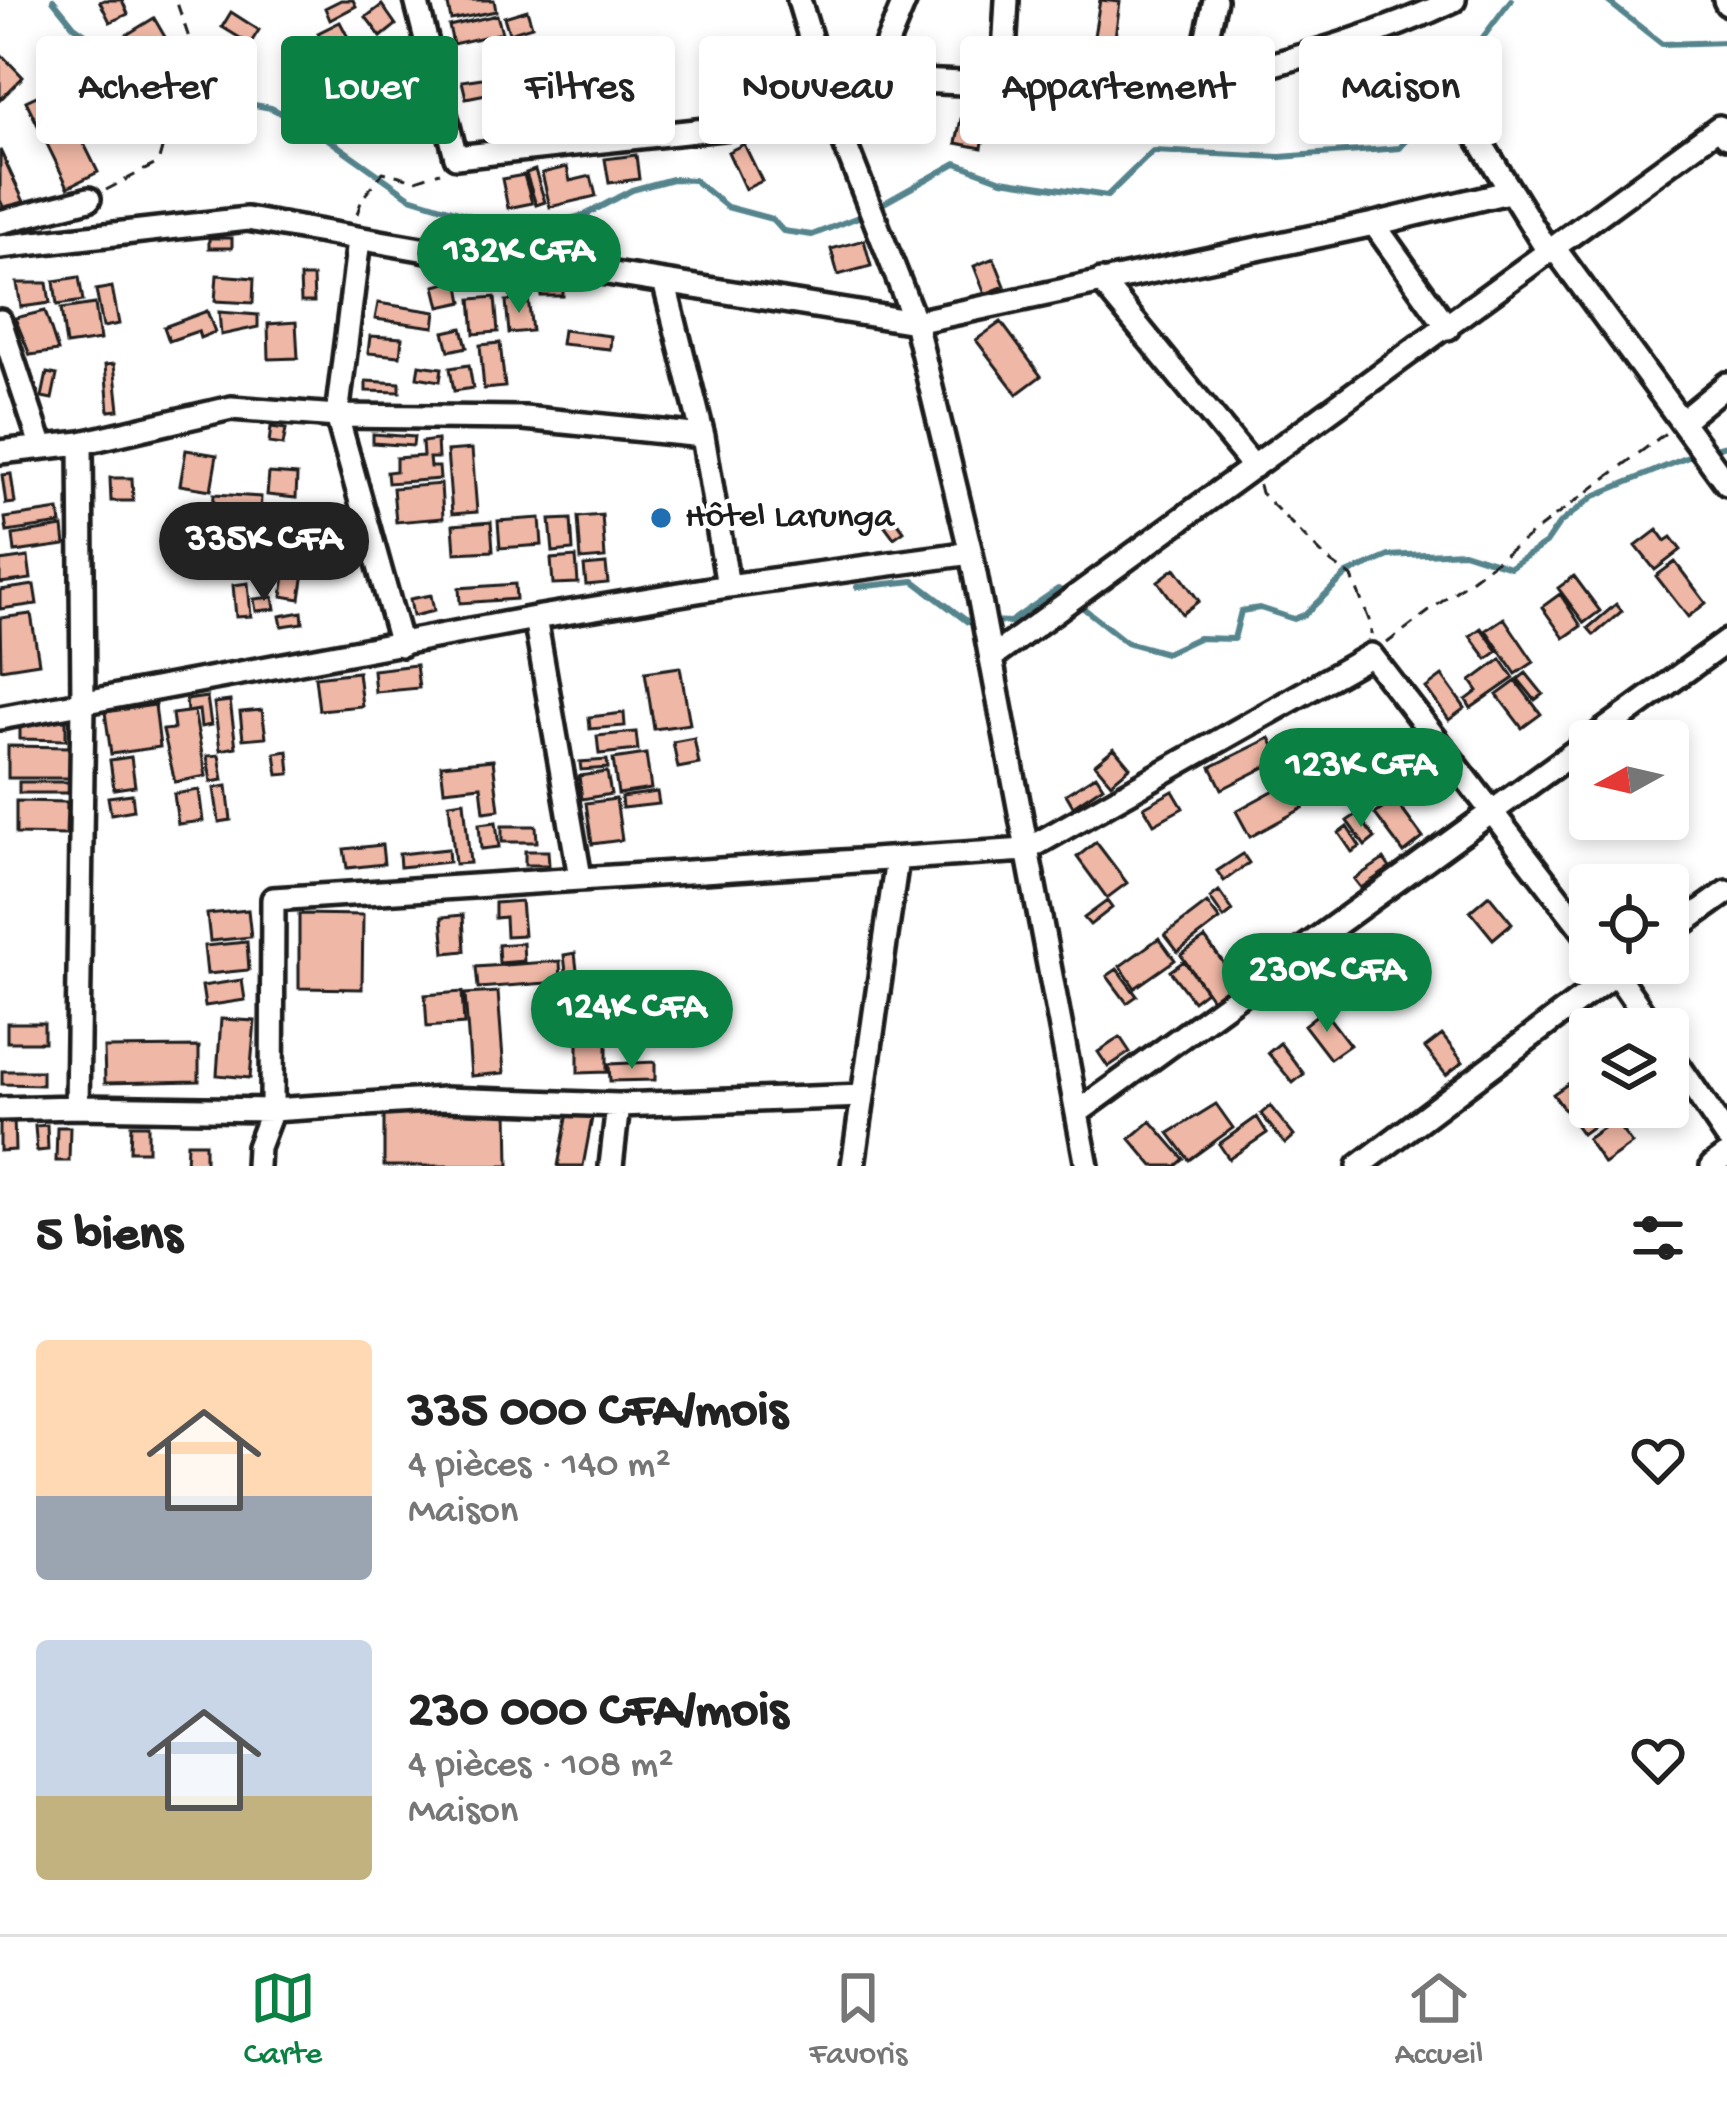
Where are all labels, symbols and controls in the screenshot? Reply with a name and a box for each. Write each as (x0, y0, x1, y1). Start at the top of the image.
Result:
chip: Acheter (36, 36, 257, 144)
chip: Louer (281, 36, 458, 144)
chip: Filtres (482, 36, 675, 144)
chip: Nouveau (699, 36, 936, 144)
chip: Appartement (960, 36, 1275, 144)
chip: Maison (1299, 36, 1502, 144)
pin: 132K CFA (395, 214, 643, 316)
text: 132K CFA (444, 230, 594, 276)
place label: Hôtel Larunga (685, 497, 895, 540)
pin: 335K CFA (140, 502, 388, 604)
marker: Hôtel Larunga (648, 505, 674, 531)
text: 335K CFA (186, 518, 342, 564)
north arrow (1569, 720, 1689, 840)
map controls (1569, 720, 1689, 1128)
pin: 123K CFA (1237, 728, 1485, 830)
text: 123K CFA (1286, 744, 1436, 790)
button: locate (1569, 864, 1689, 984)
pin: 230K CFA (1203, 933, 1451, 1035)
text: 230K CFA (1249, 949, 1405, 995)
pin: 124K CFA (508, 970, 756, 1072)
text: 124K CFA (558, 986, 706, 1032)
button: layers (1569, 1008, 1689, 1128)
icon: filters (1625, 1205, 1691, 1271)
text: 5 biens (36, 1208, 182, 1268)
text: 335 000 CFA/mois (408, 1384, 787, 1444)
icon: home (132, 1388, 276, 1532)
icon: heart (1625, 1427, 1691, 1493)
text: 4 pièces · 140 m² (408, 1444, 671, 1490)
text: Maison (408, 1490, 518, 1536)
text: 230 000 CFA/mois (408, 1684, 788, 1744)
icon: home (132, 1688, 276, 1832)
icon: heart (1625, 1727, 1691, 1793)
text: 4 pièces · 108 m² (408, 1744, 674, 1790)
text: Maison (408, 1790, 518, 1836)
tab: Carte (244, 1965, 322, 2075)
tab: Favoris (809, 1965, 907, 2075)
tab: Accueil (1395, 1965, 1483, 2075)

